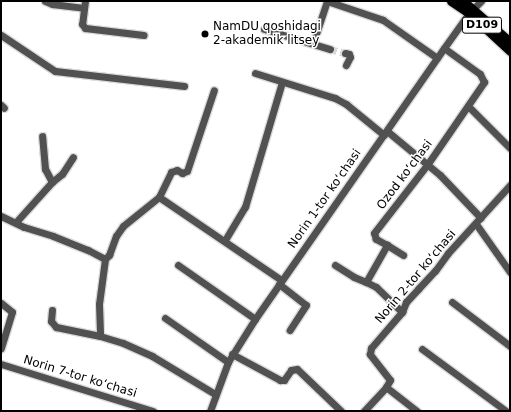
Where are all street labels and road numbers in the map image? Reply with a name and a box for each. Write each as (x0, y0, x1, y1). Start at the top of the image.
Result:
road number: D109 (461, 16, 503, 34)
street label: Ozod koʻchasi (374, 137, 436, 213)
street label: Norin 1-tor koʻchasi (285, 147, 365, 251)
street label: Norin 2-tor koʻchasi (373, 227, 459, 327)
street label: Norin 7-tor koʻchasi (22, 353, 138, 401)

